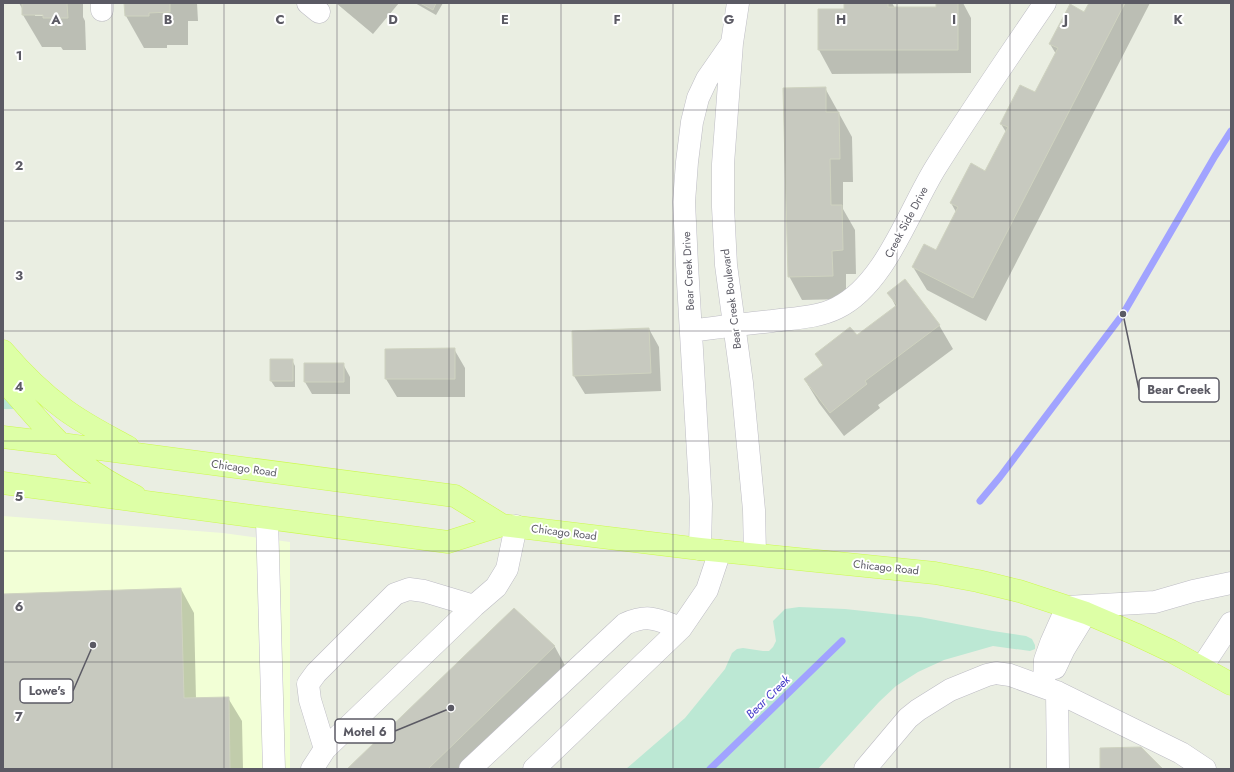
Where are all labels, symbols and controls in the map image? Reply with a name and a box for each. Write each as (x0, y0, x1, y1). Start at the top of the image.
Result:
text: A (50, 10, 61, 29)
text: B (164, 10, 173, 29)
text: C (275, 10, 285, 29)
text: D (388, 10, 398, 29)
text: E (501, 10, 509, 29)
text: F (613, 10, 621, 29)
text: G (724, 10, 735, 29)
text: H (836, 10, 846, 29)
text: I (952, 10, 956, 29)
text: J (1061, 10, 1068, 29)
text: K (1173, 10, 1183, 29)
text: 1 (16, 46, 22, 65)
text: 2 (15, 156, 23, 175)
street label: Creek Side Drive (880, 183, 932, 261)
street label: Bear Creek Drive (678, 231, 698, 311)
street label: Bear Creek Boulevard (717, 248, 745, 350)
text: 3 (15, 266, 23, 285)
text: 4 (14, 377, 24, 396)
callout: Bear Creek (1139, 378, 1219, 402)
text: Bear Creek (1147, 381, 1211, 399)
street label: Chicago Road (210, 455, 278, 481)
text: 5 (15, 487, 23, 506)
street label: Chicago Road (530, 520, 598, 544)
street label: Chicago Road (852, 556, 920, 578)
text: 6 (15, 597, 24, 616)
water label: Bear Creek (742, 671, 795, 723)
callout: Lowe's (20, 679, 73, 703)
text: Lowe's (29, 682, 66, 700)
text: 7 (15, 707, 23, 726)
callout: Motel 6 (335, 719, 395, 743)
text: Motel 6 (343, 723, 387, 741)

